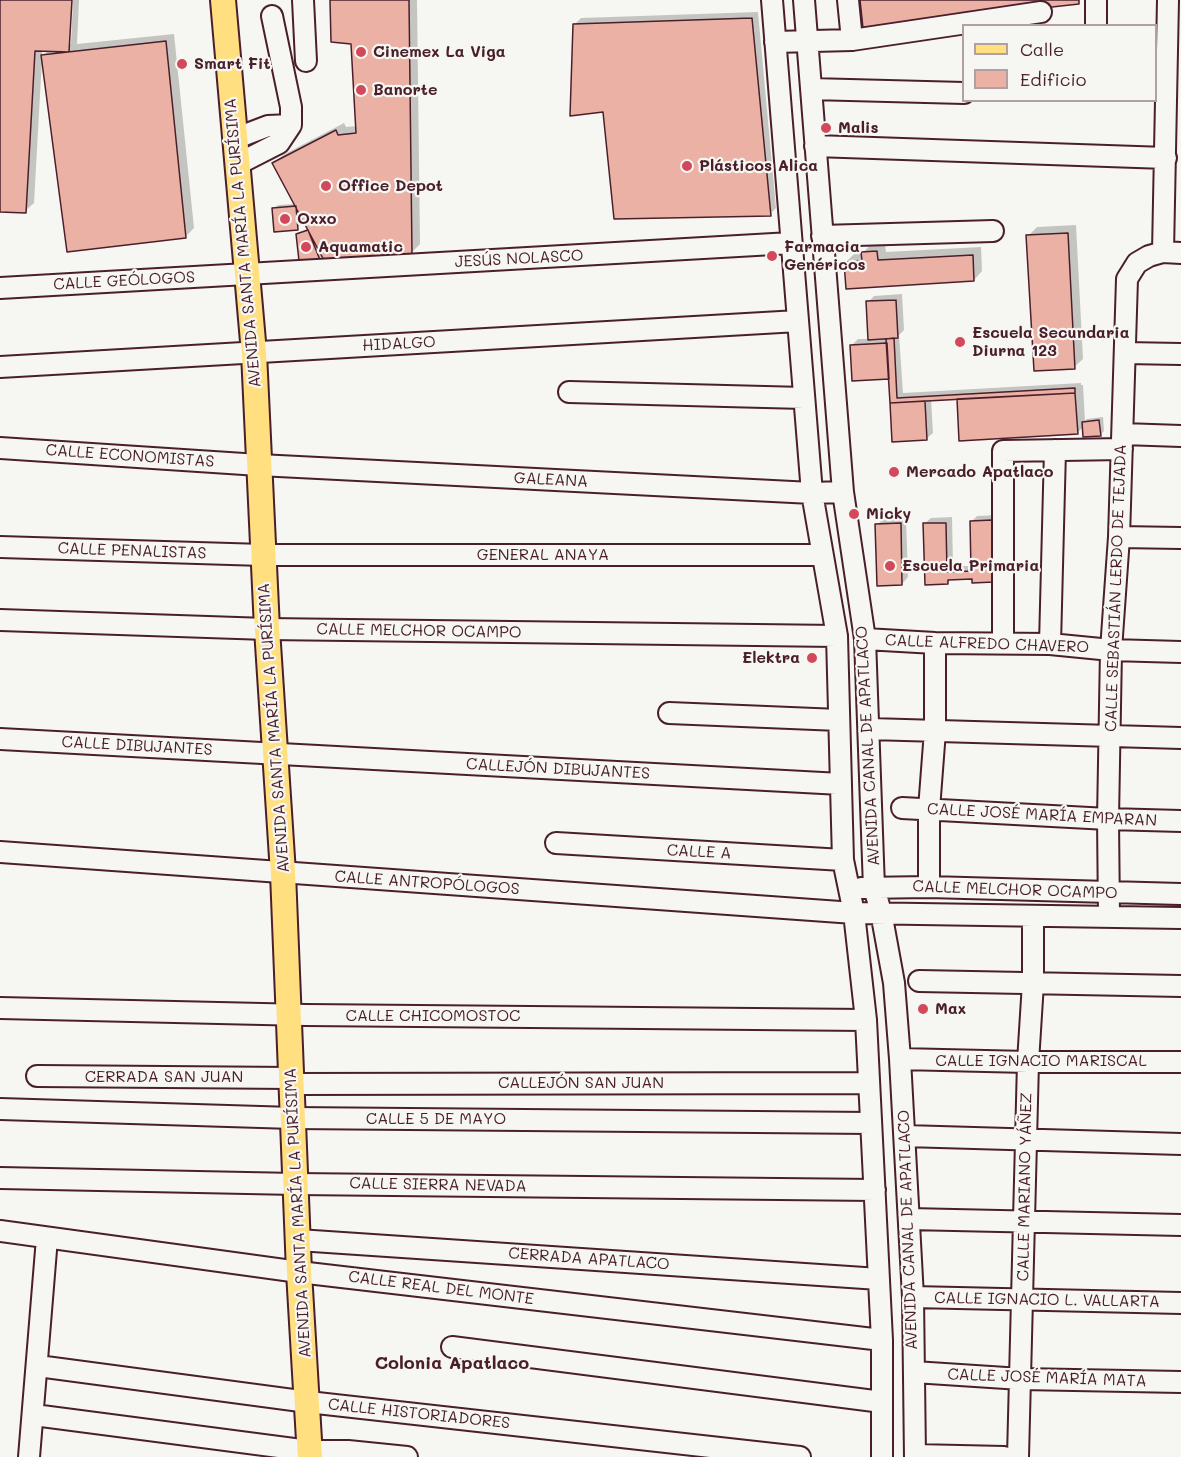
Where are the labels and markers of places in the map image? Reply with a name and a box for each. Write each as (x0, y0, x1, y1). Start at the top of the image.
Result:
place label: Cinemex La Viga (373, 42, 506, 62)
marker: Cinemex La Viga (354, 45, 368, 59)
place label: Smart Fit (194, 54, 271, 74)
marker: Smart Fit (175, 57, 189, 71)
place label: Banorte (373, 80, 437, 100)
marker: Banorte (354, 83, 368, 97)
place label: Malis (838, 118, 879, 138)
marker: Malis (819, 121, 833, 135)
place label: Plásticos Alica (699, 156, 818, 176)
marker: Plásticos Alica (680, 159, 694, 173)
place label: Office Depot (338, 176, 443, 196)
marker: Office Depot (319, 179, 333, 193)
place label: Oxxo (297, 209, 337, 229)
marker: Oxxo (278, 212, 292, 226)
place label: Aquamatic (318, 237, 403, 257)
place label: Farmacia Genéricos (784, 237, 866, 275)
marker: Aquamatic (299, 240, 313, 254)
marker: Farmacia Genéricos (765, 249, 779, 263)
place label: Escuela Secundaria Diurna 123 (972, 323, 1129, 361)
marker: Escuela Secundaria Diurna 123 (953, 335, 967, 349)
place label: Mercado Apatlaco (906, 462, 1053, 482)
marker: Mercado Apatlaco (887, 465, 901, 479)
place label: Micky (866, 504, 911, 524)
marker: Micky (847, 507, 861, 521)
place label: Escuela Primaria (902, 556, 1039, 576)
marker: Escuela Primaria (883, 559, 897, 573)
place label: Elektra (742, 648, 800, 668)
marker: Elektra (805, 651, 819, 665)
place label: Max (935, 999, 966, 1019)
marker: Max (916, 1002, 930, 1016)

